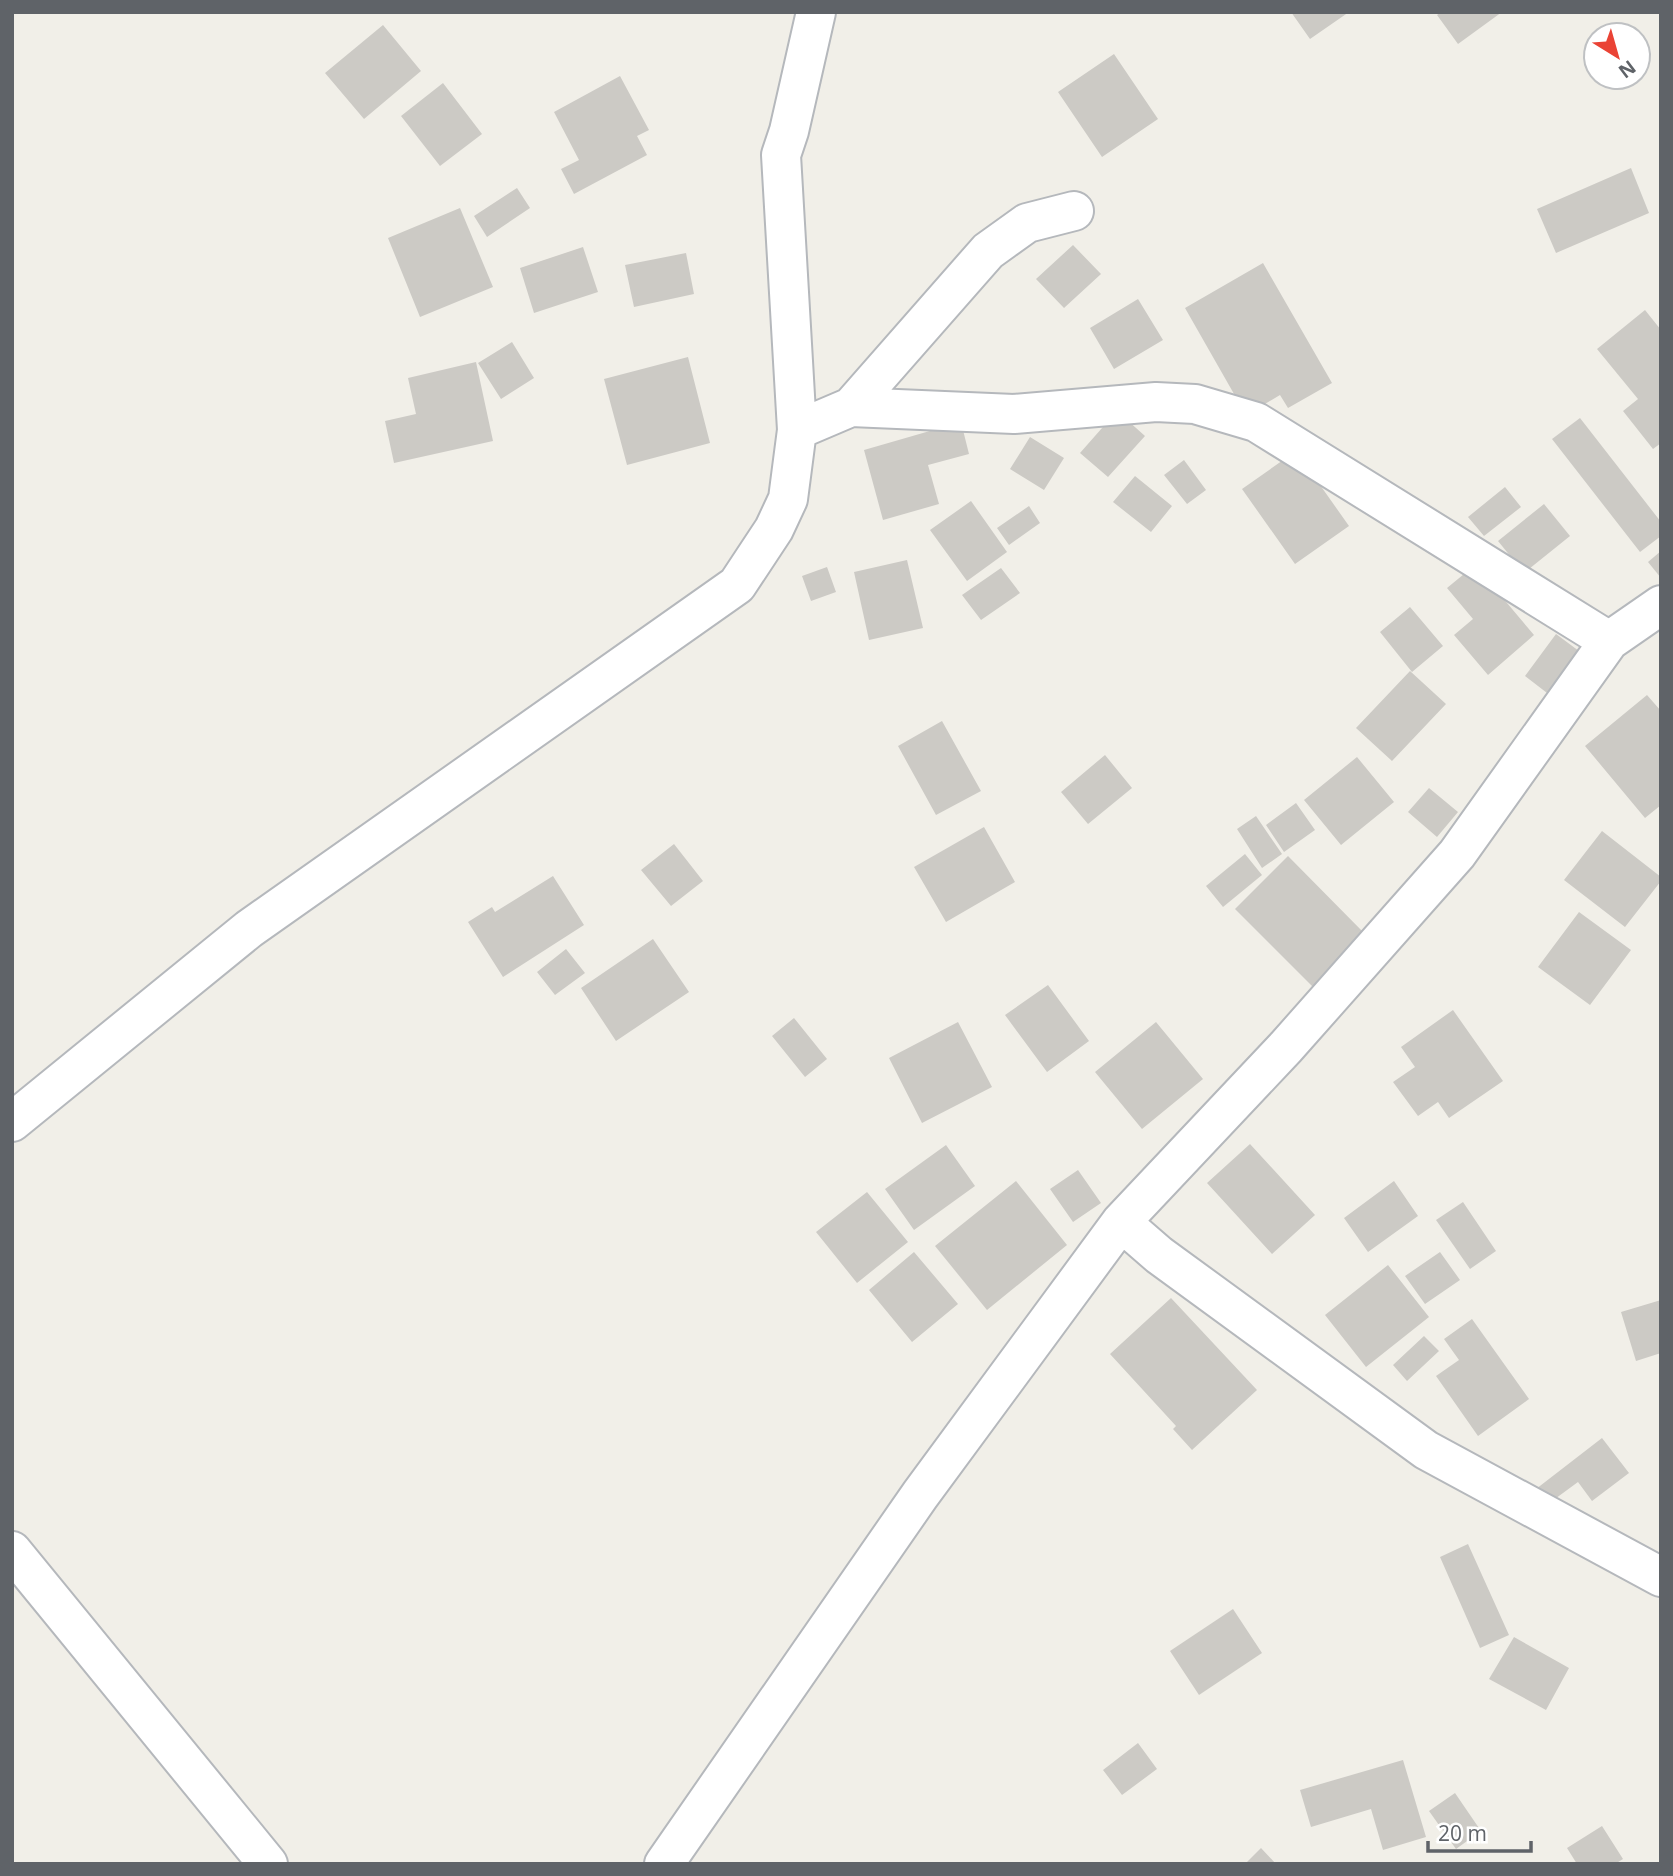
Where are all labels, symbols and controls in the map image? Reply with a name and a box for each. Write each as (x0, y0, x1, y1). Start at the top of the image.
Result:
north arrow (1582, 21, 1652, 91)
text: N (1613, 55, 1641, 85)
scale bar (1428, 1810, 1531, 1854)
text: 20 m (1438, 1819, 1487, 1847)

